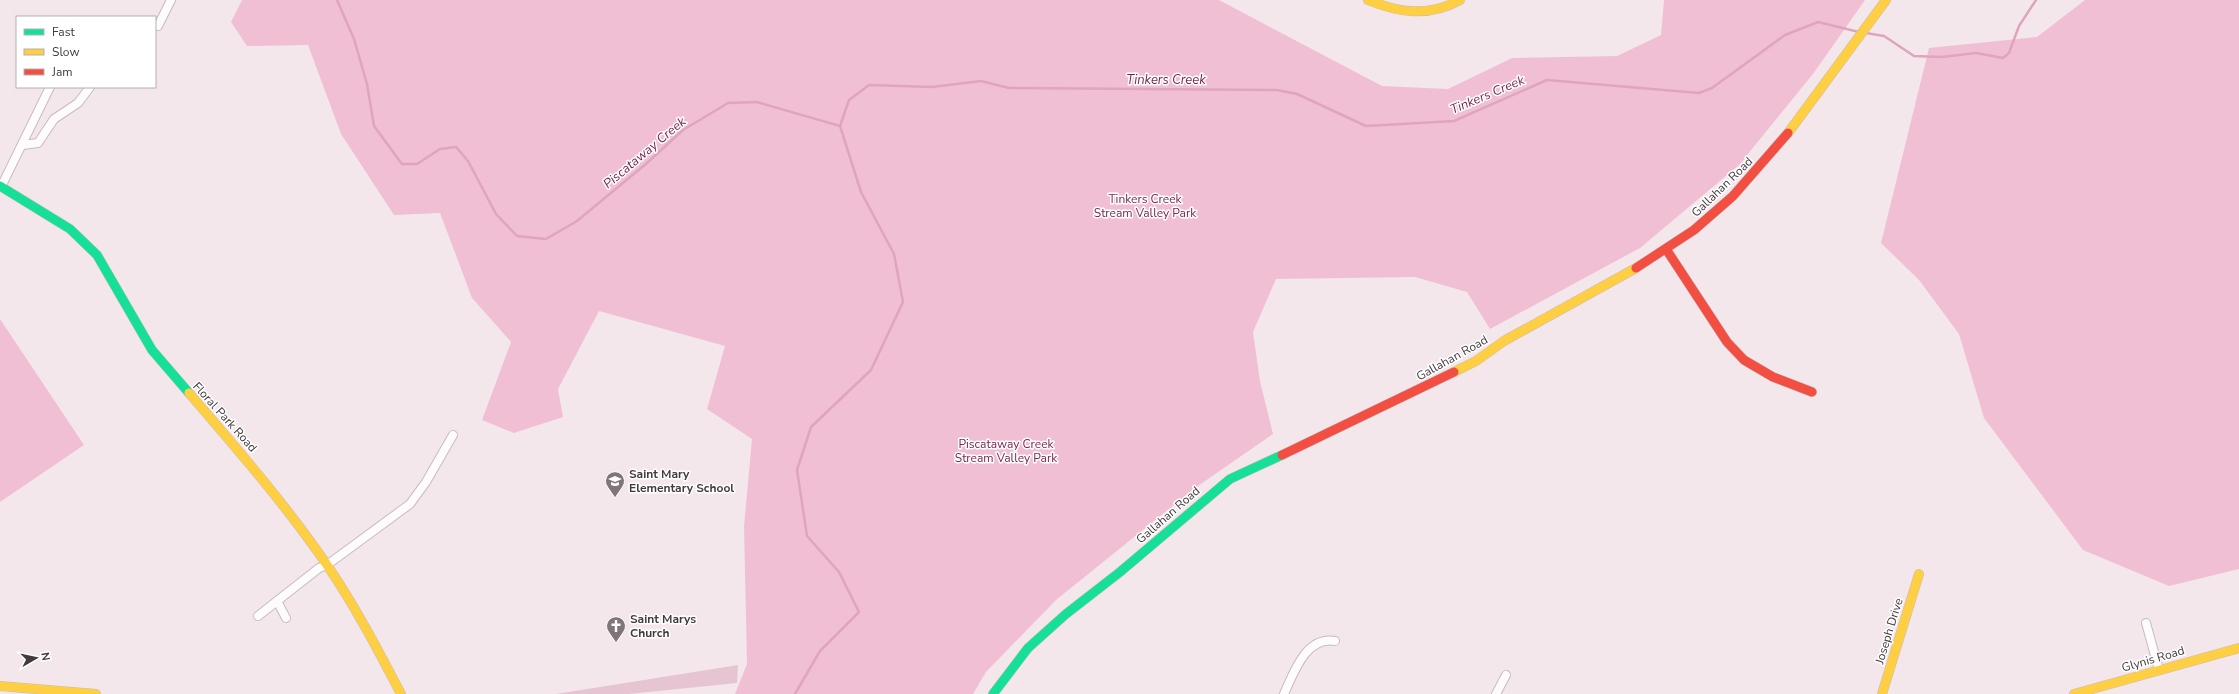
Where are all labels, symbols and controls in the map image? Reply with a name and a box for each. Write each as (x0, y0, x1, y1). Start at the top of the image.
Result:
legend (16, 16, 156, 88)
text: Fast (52, 24, 75, 40)
text: Slow (52, 44, 80, 60)
text: Jam (51, 64, 73, 80)
water label: Tinkers Creek (1126, 71, 1206, 89)
water label: Tinkers Creek (1447, 71, 1528, 119)
water label: Piscataway Creek (599, 112, 690, 193)
street label: Gallahan Road (1688, 154, 1756, 220)
park label: Tinkers Creek Stream Valley Park (1094, 191, 1197, 221)
street label: Gallahan Road (1413, 332, 1491, 384)
street label: Floral Park Road (189, 379, 261, 455)
park label: Piscataway Creek Stream Valley Park (955, 436, 1058, 466)
place label: Saint Mary Elementary School (629, 466, 734, 496)
school or university icon: Saint Mary Elementary School (604, 470, 626, 498)
street label: Gallahan Road (1133, 483, 1203, 547)
street label: Joseph Drive (1871, 596, 1907, 667)
place label: Saint Marys Church (630, 611, 696, 641)
church icon: Saint Marys Church (605, 615, 627, 643)
north arrow (16, 638, 56, 678)
street label: Glynis Road (2120, 642, 2186, 676)
text: N (37, 651, 53, 662)

